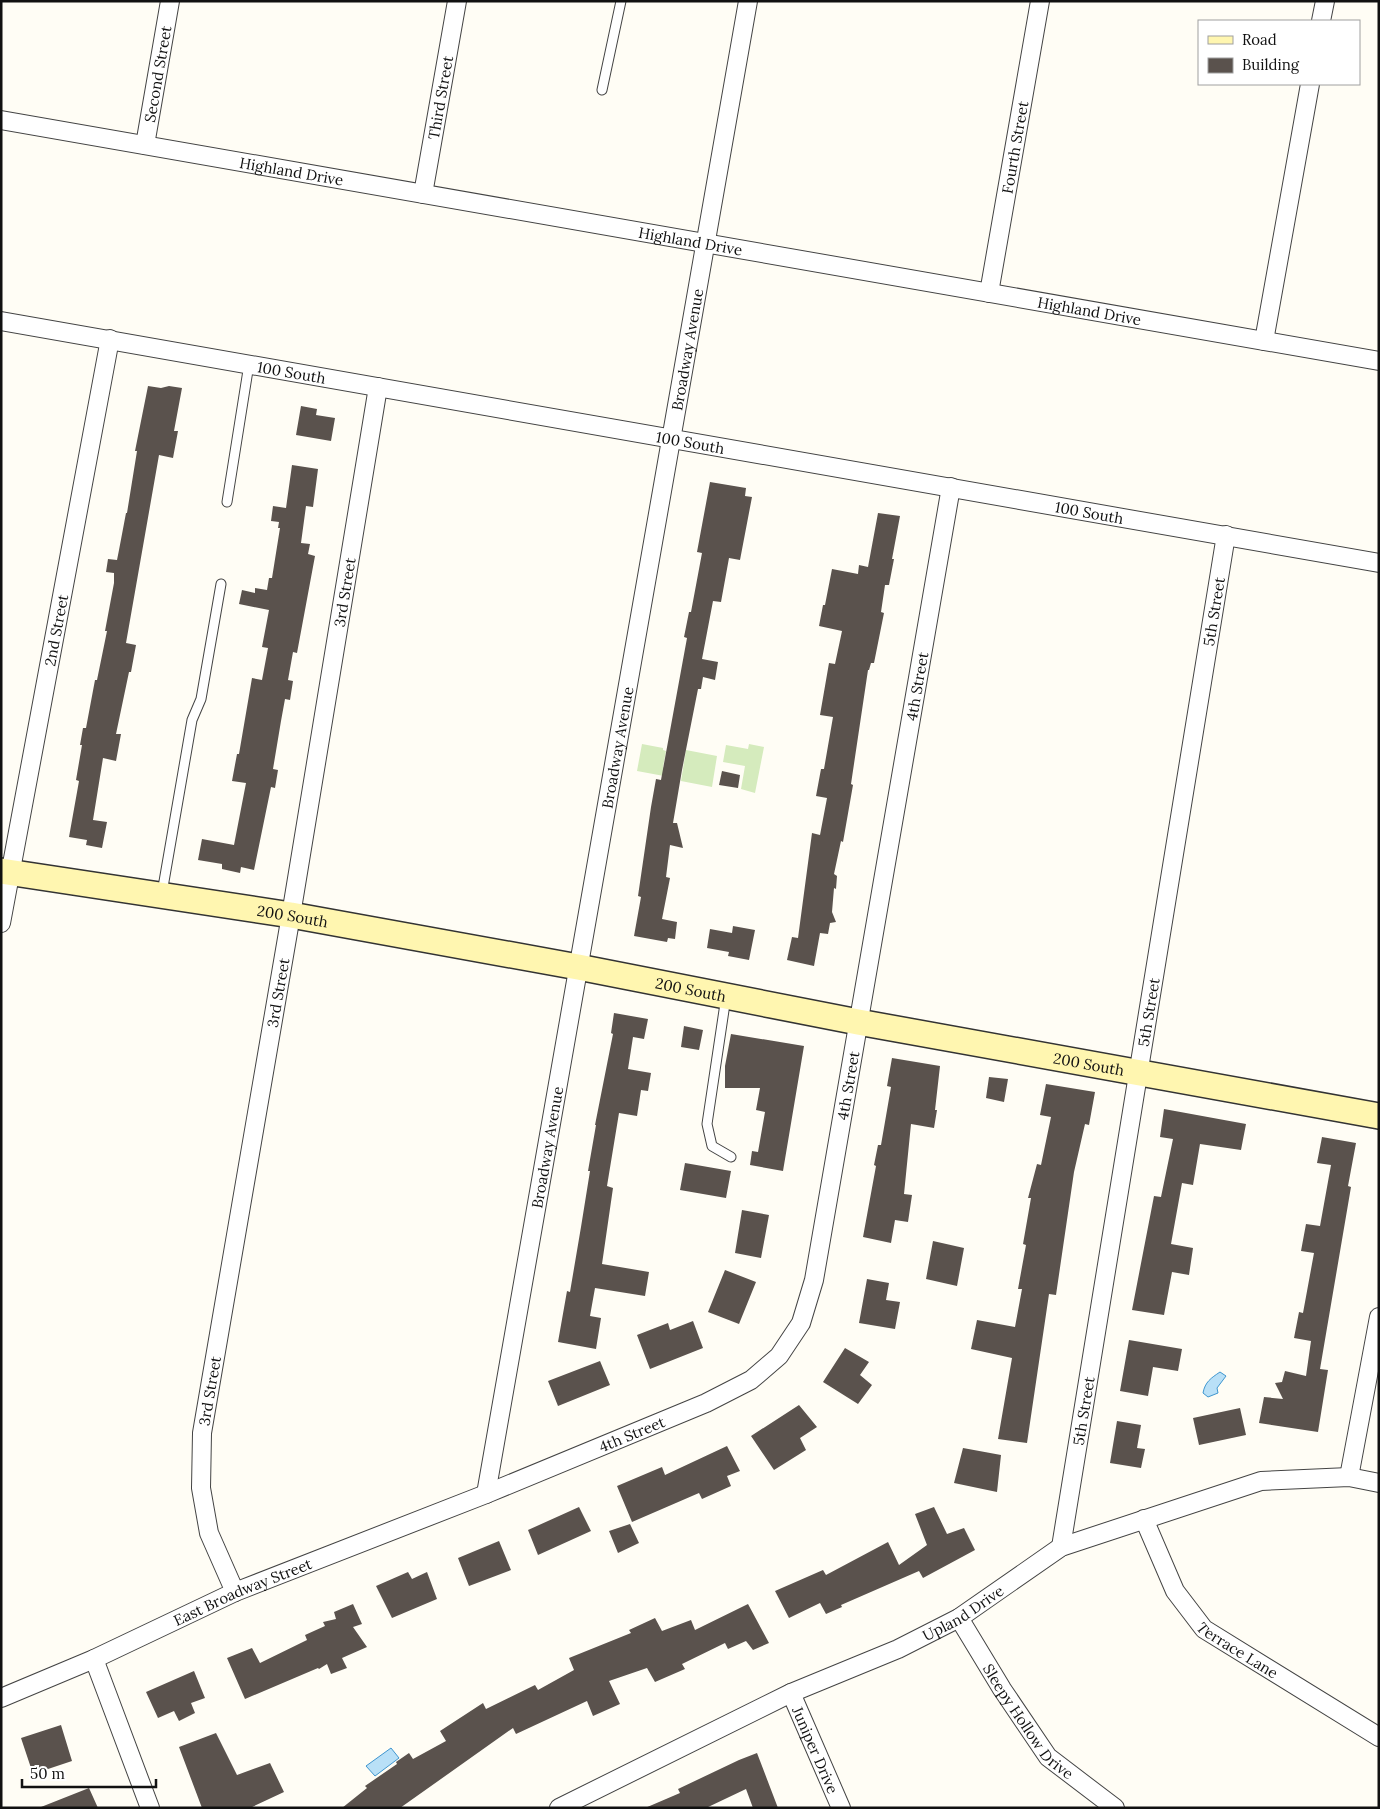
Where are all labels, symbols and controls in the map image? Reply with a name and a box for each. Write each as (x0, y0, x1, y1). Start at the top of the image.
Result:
legend (1198, 20, 1360, 85)
street label: Second Street (140, 24, 175, 124)
text: Road (1242, 30, 1277, 49)
street label: Third Street (423, 54, 457, 141)
text: Building (1242, 55, 1300, 74)
street label: Fourth Street (997, 99, 1032, 195)
street label: Highland Drive (238, 152, 345, 189)
street label: Highland Drive (637, 222, 744, 259)
street label: Broadway Avenue (667, 287, 707, 412)
street label: Highland Drive (1036, 292, 1143, 329)
street label: 100 South (256, 357, 327, 387)
street label: 100 South (655, 427, 726, 457)
street label: 100 South (1054, 497, 1125, 527)
street label: 3rd Street (329, 556, 359, 628)
street label: 5th Street (1199, 575, 1229, 647)
street label: 2nd Street (40, 592, 72, 668)
street label: 4th Street (901, 650, 932, 722)
street label: Broadway Avenue (597, 685, 637, 810)
street label: 200 South (256, 900, 330, 931)
street label: 3rd Street (262, 956, 293, 1029)
street label: 200 South (654, 973, 728, 1005)
street label: 5th Street (1133, 976, 1163, 1048)
street label: 200 South (1052, 1048, 1126, 1079)
street label: 4th Street (832, 1049, 863, 1121)
street label: Broadway Avenue (527, 1085, 567, 1210)
street label: 3rd Street (194, 1354, 225, 1427)
street label: 5th Street (1068, 1375, 1098, 1447)
street label: 4th Street (596, 1412, 668, 1456)
street label: East Broadway Street (170, 1553, 314, 1629)
street label: Upland Drive (919, 1581, 1007, 1645)
street label: Terrace Lane (1193, 1618, 1282, 1682)
street label: Sleepy Hollow Drive (979, 1660, 1078, 1783)
street label: Juniper Drive (788, 1702, 843, 1796)
scale bar (22, 1756, 156, 1788)
text: 50 m (30, 1764, 65, 1783)

